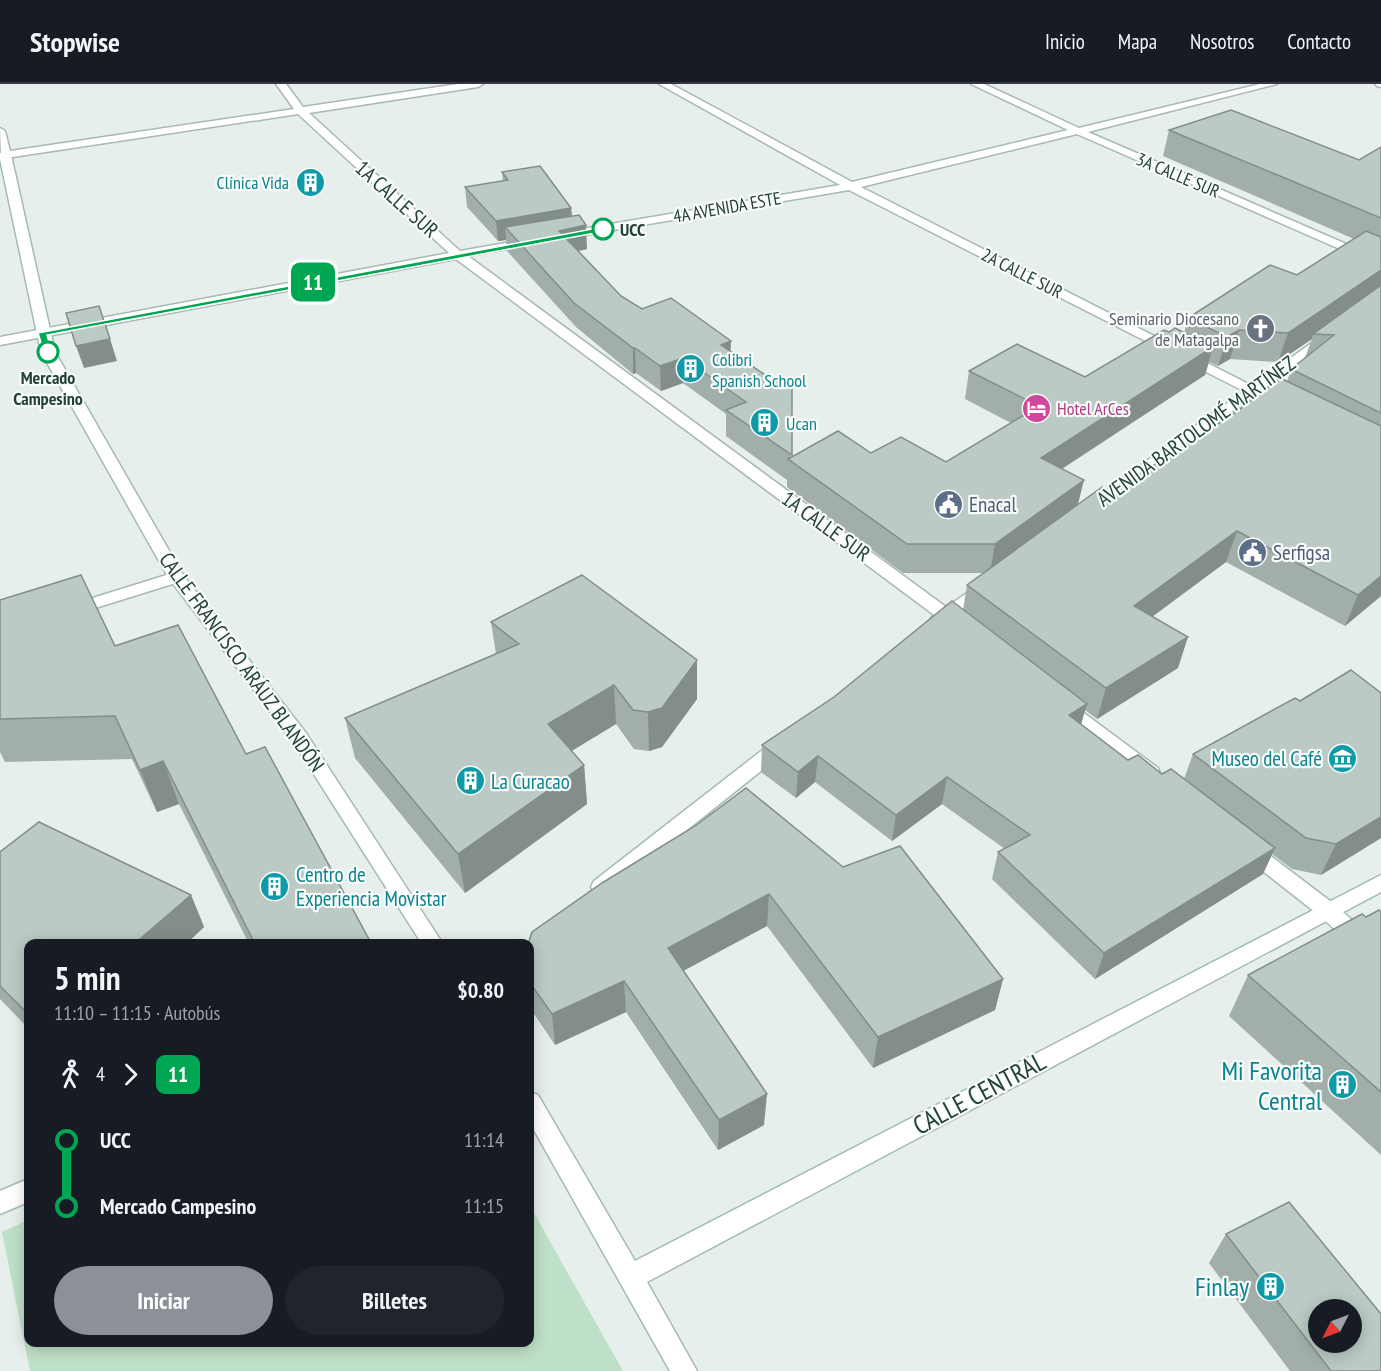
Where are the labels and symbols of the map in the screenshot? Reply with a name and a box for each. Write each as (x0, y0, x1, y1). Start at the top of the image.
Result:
street label: 3A CALLE SUR (1133, 147, 1223, 203)
street label: 1A CALLE SUR (350, 154, 444, 244)
building icon: Clínica Vida (294, 166, 326, 198)
place label: Clínica Vida (217, 171, 289, 194)
street label: 4A AVENIDA ESTE (671, 186, 783, 228)
marker: UCC (592, 218, 614, 240)
place label: UCC (620, 218, 645, 241)
street label: 2A CALLE SUR (977, 243, 1067, 303)
line badge: 11 (286, 262, 340, 302)
place label: Seminario Diocesano de Matagalpa (1109, 307, 1239, 351)
church icon: Seminario Diocesano de Matagalpa (1244, 312, 1276, 344)
marker: Mercado Campesino (37, 341, 59, 363)
place label: Colibri Spanish School (712, 348, 807, 392)
street label: AVENIDA BARTOLOMÉ MARTÍNEZ (1091, 350, 1301, 512)
building icon: Colibri Spanish School (675, 353, 707, 385)
place label: Mercado Campesino (13, 366, 83, 410)
hotel icon: Hotel ArCes (1020, 392, 1052, 424)
place label: Hotel ArCes (1057, 397, 1129, 420)
building icon: Ucan (749, 407, 781, 439)
place label: Ucan (786, 412, 817, 435)
street label: 1A CALLE SUR (776, 485, 876, 567)
public building icon: Enacal (932, 488, 964, 520)
place label: Enacal (969, 491, 1017, 518)
public building icon: Serfigsa (1236, 536, 1268, 568)
place label: Serfigsa (1273, 539, 1330, 566)
street label: CALLE FRANCISCO ARÁUZ BLANDÓN (153, 547, 331, 777)
museum icon: Museo del Café (1327, 742, 1359, 774)
place label: Museo del Café (1212, 745, 1322, 772)
building icon: La Curacao (454, 765, 486, 797)
place label: La Curacao (491, 768, 570, 795)
place label: Centro de Experiencia Movistar (296, 861, 447, 912)
building icon: Centro de Experiencia Movistar (259, 870, 291, 902)
street label: CALLE CENTRAL (907, 1044, 1051, 1142)
place label: Mi Favorita Central (1222, 1054, 1322, 1117)
building icon: Mi Favorita Central (1327, 1069, 1359, 1101)
place label: Finlay (1195, 1270, 1249, 1303)
building icon: Finlay (1254, 1270, 1286, 1302)
north arrow (1308, 1299, 1362, 1353)

